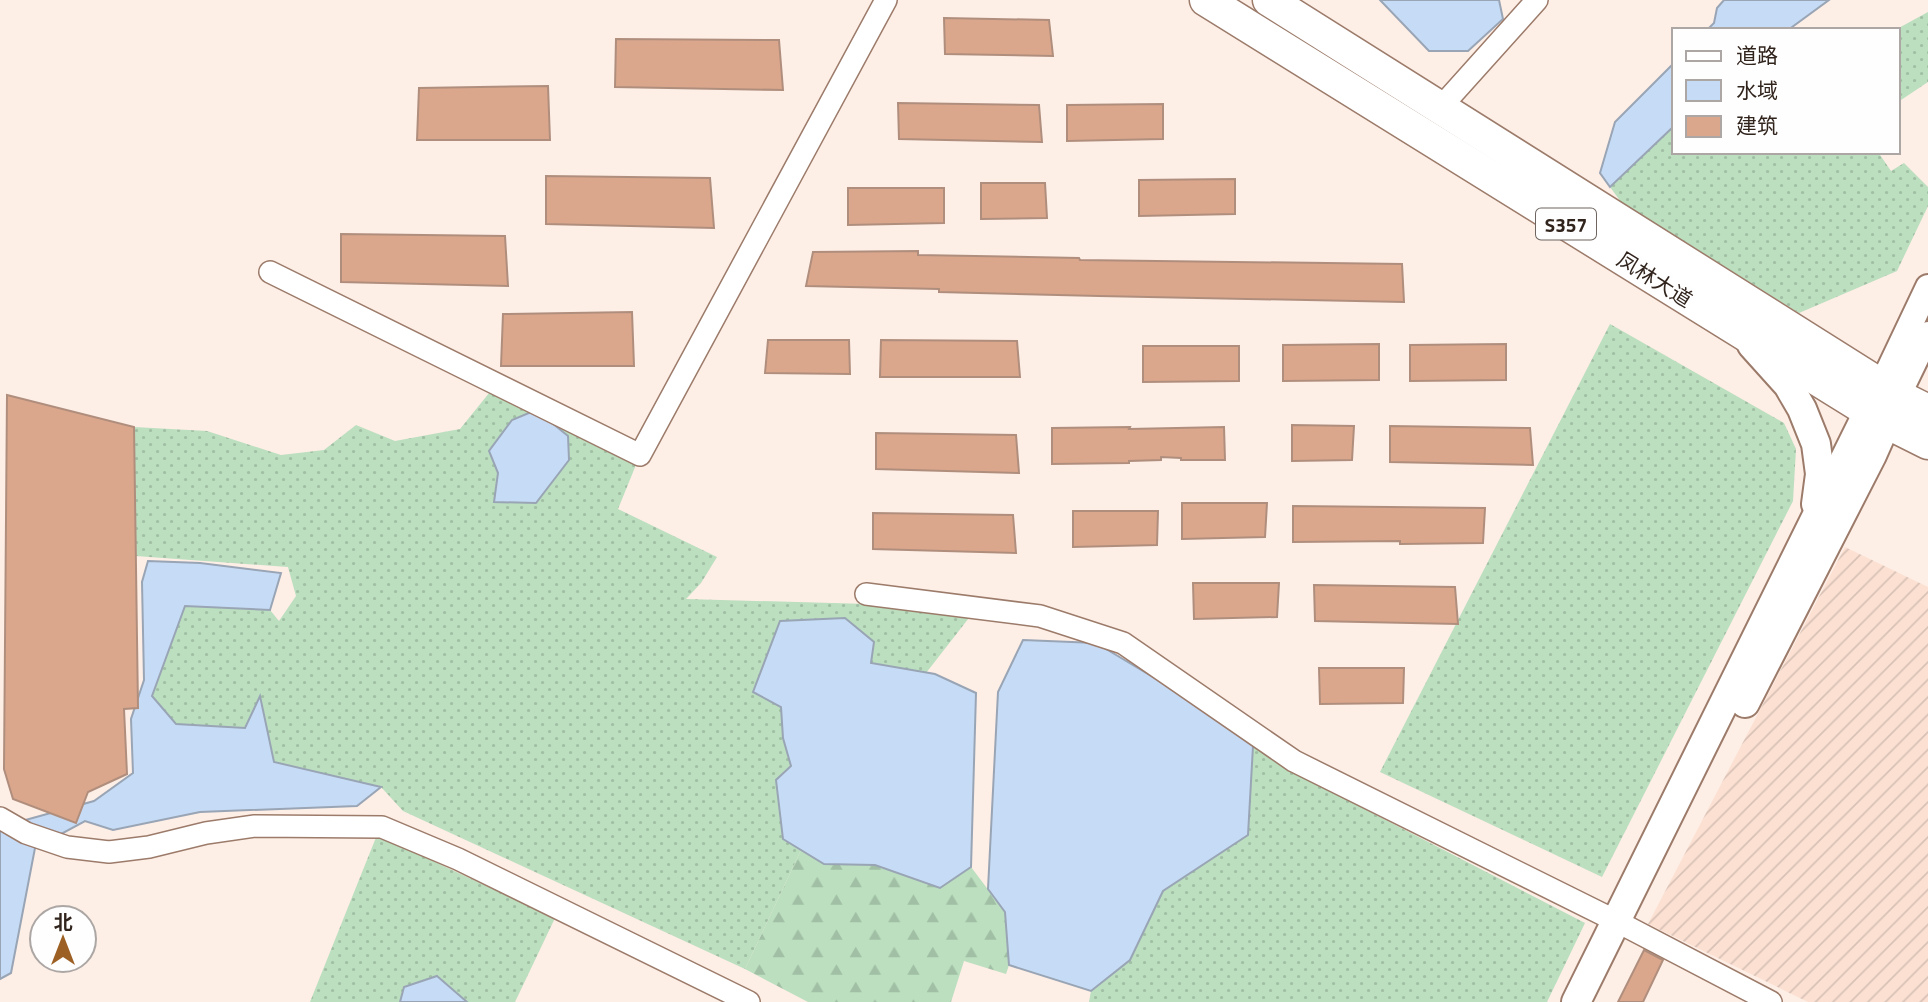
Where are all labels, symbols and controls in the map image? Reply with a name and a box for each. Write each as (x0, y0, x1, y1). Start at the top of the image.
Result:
legend (1672, 28, 1900, 154)
text: 道路 (1736, 39, 1778, 71)
text: 水域 (1736, 74, 1778, 106)
text: 建筑 (1736, 109, 1778, 141)
road number: S357 (1536, 208, 1596, 240)
street label: 凤林大道 (1611, 243, 1699, 315)
north arrow (28, 904, 98, 974)
text: 北 (53, 907, 73, 936)

